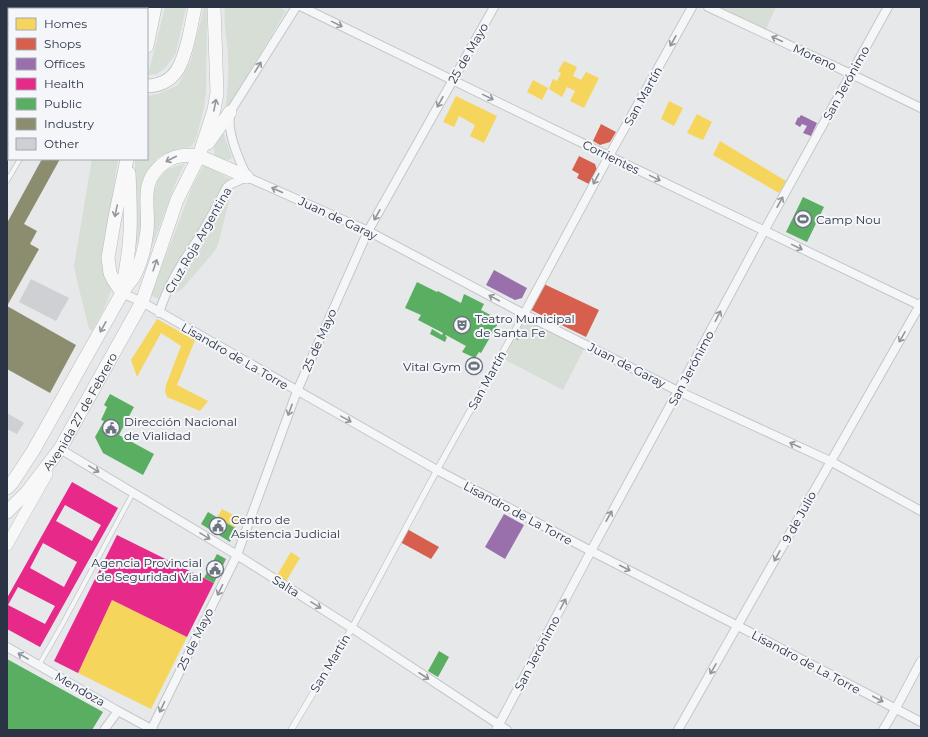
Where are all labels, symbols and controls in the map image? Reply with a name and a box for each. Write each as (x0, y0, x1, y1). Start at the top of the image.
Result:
legend (8, 8, 148, 160)
text: Homes (44, 16, 87, 31)
street label: 25 de Mayo (445, 20, 491, 86)
one-way arrow (331, 21, 343, 28)
one-way arrow (669, 35, 676, 47)
one-way arrow (772, 35, 784, 43)
text: Shops (44, 36, 81, 51)
street label: Moreno (791, 40, 839, 74)
street label: San Jerónimo (819, 43, 873, 123)
text: Offices (44, 56, 85, 71)
one-way arrow (255, 61, 263, 73)
street label: San Martín (621, 64, 665, 128)
text: Health (44, 76, 84, 91)
one-way arrow (481, 94, 493, 101)
text: Public (44, 96, 82, 111)
one-way arrow (436, 96, 444, 108)
one-way arrow (211, 99, 219, 112)
text: Industry (44, 116, 94, 131)
text: Other (44, 136, 79, 151)
street label: Corrientes (580, 137, 642, 177)
one-way arrow (165, 156, 177, 164)
one-way arrow (592, 173, 600, 185)
one-way arrow (649, 175, 661, 182)
street label: Cruz Roja Argentina (161, 184, 235, 296)
one-way arrow (271, 186, 283, 193)
street label: Juan de Garay (295, 193, 380, 243)
one-way arrow (777, 196, 784, 208)
one-way arrow (111, 204, 119, 217)
one-way arrow (372, 209, 380, 221)
sports icon: Camp Nou (793, 209, 813, 229)
place label: Camp Nou (816, 212, 881, 227)
one-way arrow (791, 244, 803, 251)
one-way arrow (151, 260, 159, 272)
one-way arrow (488, 293, 500, 301)
street label: 25 de Mayo (298, 306, 340, 374)
one-way arrow (715, 310, 723, 322)
place label: Teatro Municipal de Santa Fe (475, 311, 575, 340)
theatre icon: Teatro Municipal de Santa Fe (452, 315, 472, 335)
street label: Lisandro de La Torre (179, 319, 291, 393)
one-way arrow (99, 321, 106, 333)
street label: San Jerónimo (665, 328, 717, 408)
one-way arrow (897, 331, 905, 343)
street label: Juan de Garay (585, 339, 669, 391)
street label: San Martín (465, 348, 509, 412)
street label: Avenida 27 de Febrero (39, 350, 120, 473)
sports icon: Vital Gym (464, 356, 484, 376)
place label: Vital Gym (403, 359, 461, 374)
one-way arrow (285, 404, 293, 416)
place label: Dirección Nacional de Vialidad (124, 414, 237, 443)
one-way arrow (340, 415, 352, 423)
public building icon: Dirección Nacional de Vialidad (101, 418, 121, 438)
one-way arrow (789, 441, 801, 448)
one-way arrow (88, 466, 100, 474)
street label: Lisandro de La Torre (461, 478, 575, 548)
street label: 9 de Julio (779, 488, 819, 546)
one-way arrow (606, 511, 614, 523)
place label: Centro de Asistencia Judicial (231, 512, 340, 541)
public building icon: Centro de Asistencia Judicial (208, 516, 228, 536)
one-way arrow (199, 533, 211, 541)
one-way arrow (773, 550, 780, 562)
place label: Agencia Provincial de Seguridad Vial (91, 555, 202, 584)
public building icon: Agencia Provincial de Seguridad Vial (205, 559, 225, 579)
one-way arrow (619, 565, 631, 573)
street label: Salta (270, 572, 302, 600)
one-way arrow (216, 584, 223, 596)
one-way arrow (559, 598, 567, 610)
one-way arrow (310, 601, 321, 609)
street label: 25 de Mayo (173, 605, 217, 673)
street label: San Jerónimo (511, 613, 563, 693)
street label: Lisandro de La Torre (749, 627, 863, 697)
street label: San Martín (307, 631, 353, 695)
one-way arrow (17, 652, 29, 660)
one-way arrow (708, 663, 716, 675)
street label: Mendoza (52, 669, 108, 709)
one-way arrow (419, 672, 430, 680)
one-way arrow (871, 696, 883, 703)
one-way arrow (158, 700, 166, 712)

